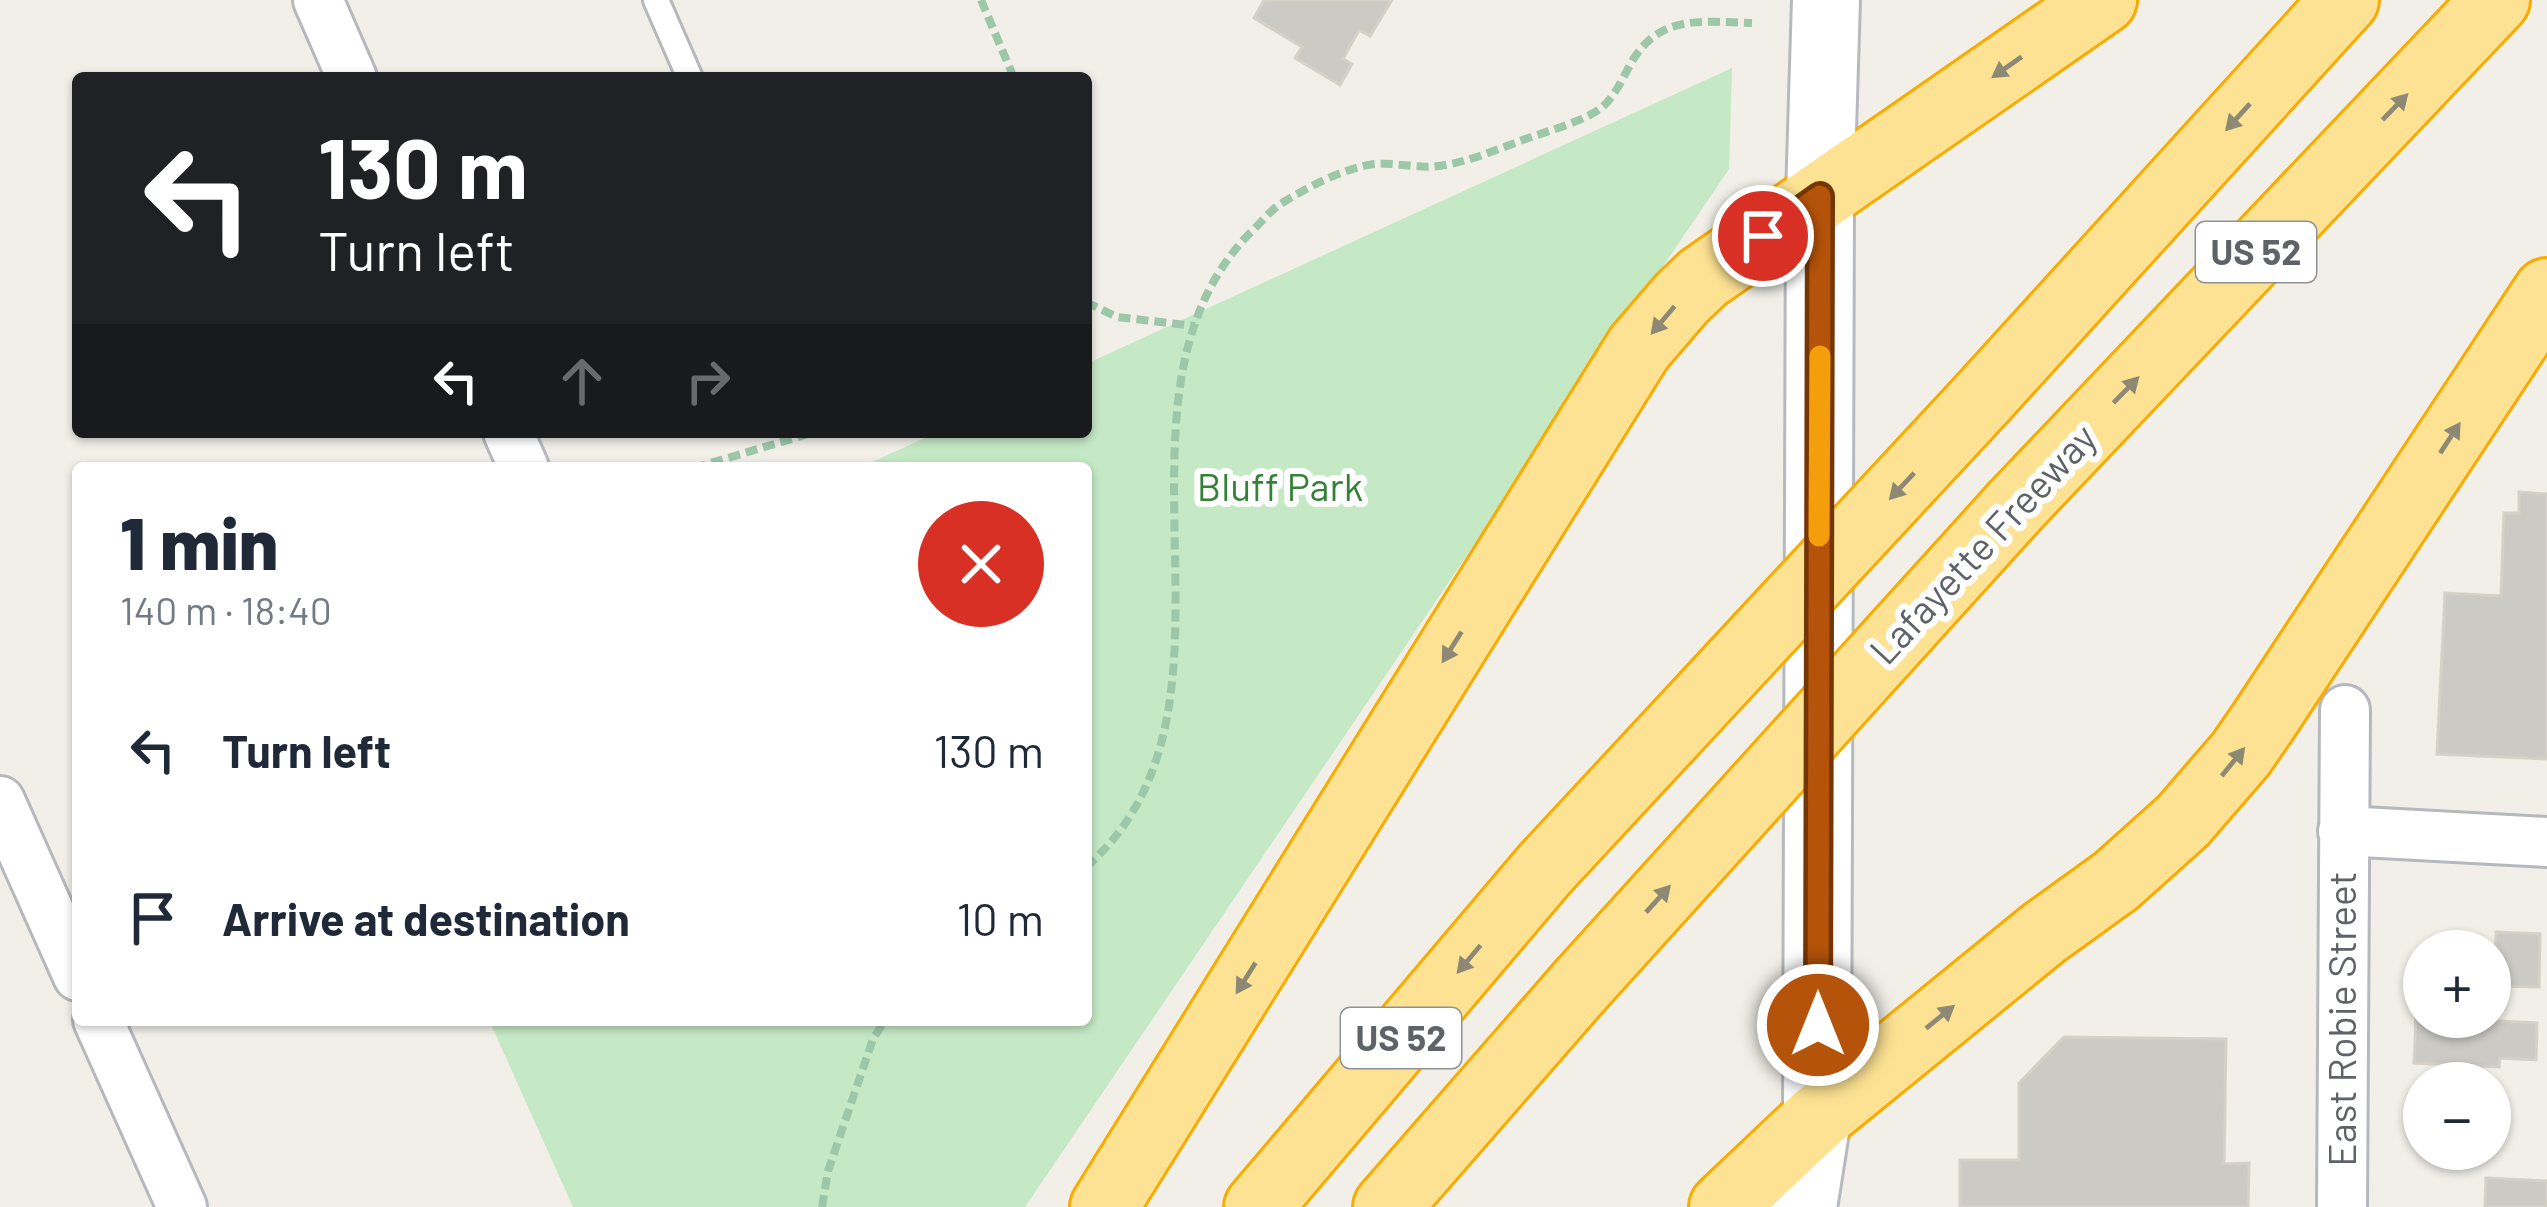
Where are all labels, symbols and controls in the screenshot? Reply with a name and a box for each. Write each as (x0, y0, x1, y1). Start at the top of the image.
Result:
one-way arrow (1990, 55, 2023, 78)
one-way arrow (2380, 93, 2408, 122)
one-way arrow (2225, 103, 2252, 132)
text: 130 m (318, 115, 528, 216)
icon: left (120, 120, 276, 276)
pin (1712, 185, 1814, 287)
icon: arrive (1730, 203, 1796, 269)
text: Turn left (318, 217, 515, 282)
road number: US 52 (2196, 222, 2316, 282)
one-way arrow (1651, 305, 1677, 335)
icon: left (423, 348, 489, 414)
icon: ahead (549, 348, 615, 414)
icon: right (675, 348, 741, 414)
one-way arrow (2112, 375, 2140, 404)
street label: Lafayette Freeway (1859, 413, 2105, 673)
one-way arrow (2439, 422, 2461, 455)
park label: Bluff Park (1197, 462, 1363, 509)
one-way arrow (1888, 471, 1916, 500)
text: 1 min (120, 498, 278, 584)
button: close (918, 501, 1044, 627)
text: 140 m · 18:40 (120, 586, 332, 633)
one-way arrow (1442, 631, 1464, 664)
icon: left (120, 717, 186, 783)
text: Turn left (222, 723, 391, 777)
text: 130 m (933, 723, 1044, 777)
one-way arrow (2220, 747, 2245, 778)
street label: East Robie Street (2317, 871, 2364, 1167)
icon: arrive (120, 885, 186, 951)
one-way arrow (1644, 885, 1671, 914)
text: Arrive at destination (222, 891, 630, 945)
text: 10 m (957, 891, 1044, 945)
map controls (2403, 930, 2511, 1170)
button: + (2403, 930, 2511, 1038)
one-way arrow (1457, 944, 1483, 974)
one-way arrow (1236, 962, 1258, 995)
position arrow (1755, 962, 1881, 1088)
one-way arrow (1924, 1005, 1955, 1030)
road number: US 52 (1341, 1008, 1461, 1068)
button: − (2403, 1062, 2511, 1170)

